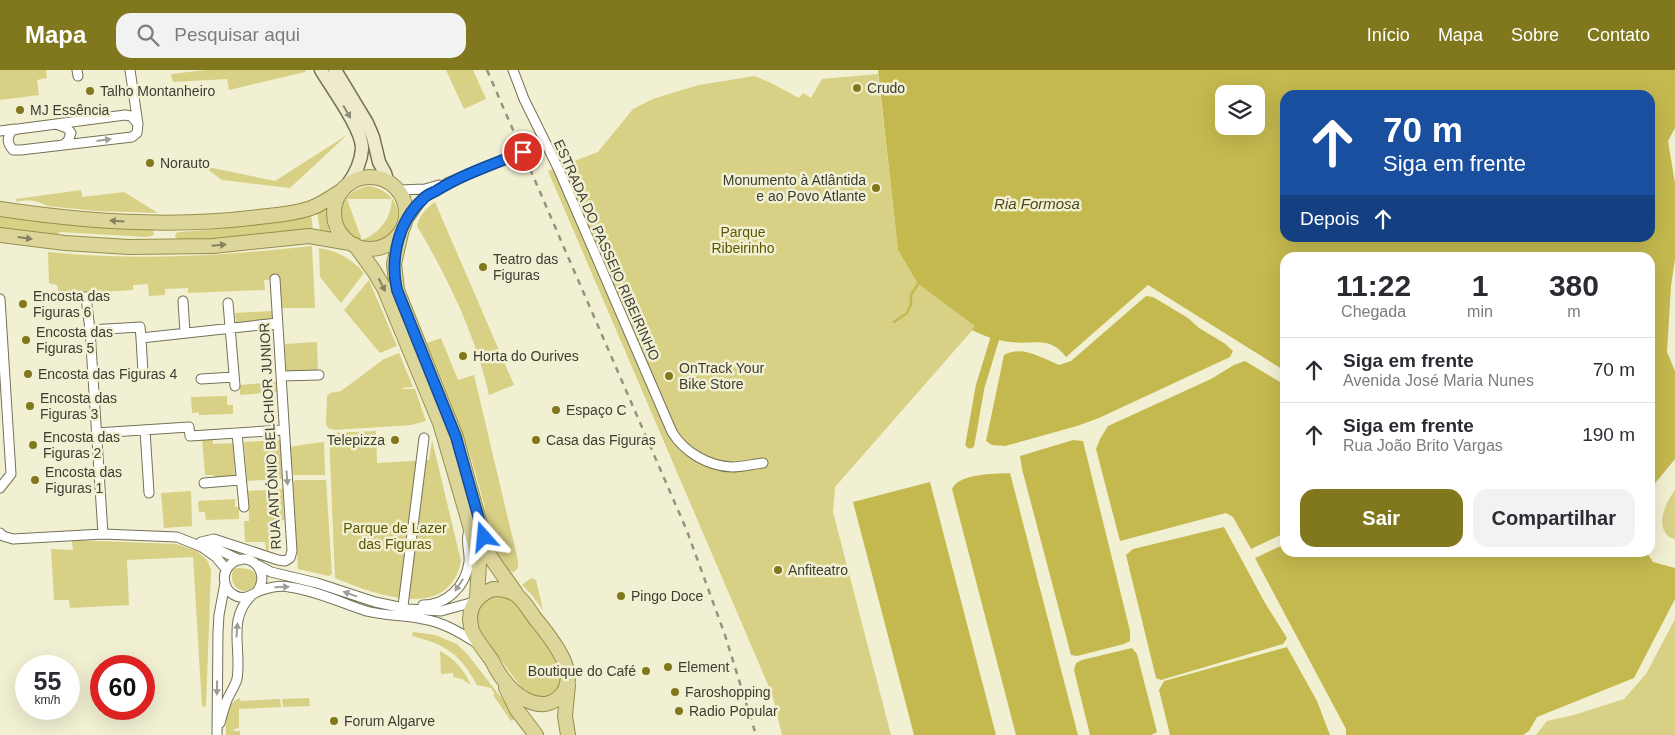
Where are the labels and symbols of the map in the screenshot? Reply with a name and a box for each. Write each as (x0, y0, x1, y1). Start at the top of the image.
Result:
place label: Crudo (867, 80, 905, 96)
marker: Crudo (851, 82, 863, 94)
place label: Talho Montanheiro (100, 83, 215, 99)
marker: Talho Montanheiro (84, 85, 96, 97)
place label: MJ Essência (30, 102, 110, 118)
marker: MJ Essência (14, 104, 26, 116)
one-way arrow (342, 105, 351, 118)
pin (502, 131, 544, 173)
one-way arrow (96, 136, 112, 144)
street label: ESTRADA DO PASSEIO RIBEIRINHO (551, 137, 663, 363)
place label: Norauto (160, 155, 210, 171)
marker: Norauto (144, 157, 156, 169)
place label: Monumento à Atlântida e ao Povo Atlante (723, 172, 866, 204)
marker: Monumento à Atlântida e ao Povo Atlante (870, 182, 882, 194)
water label: Ria Formosa (994, 195, 1080, 212)
one-way arrow (109, 217, 125, 225)
park label: Parque Ribeirinho (711, 224, 775, 256)
one-way arrow (17, 234, 33, 242)
one-way arrow (211, 241, 227, 249)
place label: Teatro das Figuras (493, 251, 558, 283)
marker: Teatro das Figuras (477, 261, 489, 273)
one-way arrow (378, 278, 386, 292)
place label: Encosta das Figuras 6 (33, 288, 110, 320)
marker: Encosta das Figuras 6 (17, 298, 29, 310)
street label: RUA ANTÓNIO BELCHIOR JUNIOR (256, 322, 284, 550)
place label: Encosta das Figuras 5 (36, 324, 113, 356)
marker: Encosta das Figuras 5 (20, 334, 32, 346)
place label: Horta do Ourives (473, 348, 579, 364)
marker: Horta do Ourives (457, 350, 469, 362)
place label: OnTrack Your Bike Store (679, 360, 764, 392)
place label: Encosta das Figuras 4 (38, 366, 178, 382)
marker: Encosta das Figuras 4 (22, 368, 34, 380)
marker: OnTrack Your Bike Store (663, 370, 675, 382)
place label: Encosta das Figuras 3 (40, 390, 117, 422)
marker: Encosta das Figuras 3 (24, 400, 36, 412)
place label: Espaço C (566, 402, 627, 418)
marker: Espaço C (550, 404, 562, 416)
place label: Encosta das Figuras 2 (43, 429, 120, 461)
place label: Telepizza (327, 432, 385, 448)
place label: Casa das Figuras (546, 432, 656, 448)
marker: Telepizza (389, 434, 401, 446)
marker: Casa das Figuras (530, 434, 542, 446)
marker: Encosta das Figuras 2 (27, 439, 39, 451)
place label: Encosta das Figuras 1 (45, 464, 122, 496)
one-way arrow (283, 471, 291, 487)
marker: Encosta das Figuras 1 (29, 474, 41, 486)
position arrow (457, 510, 509, 562)
park label: Parque de Lazer das Figuras (343, 520, 447, 552)
place label: Anfiteatro (788, 562, 848, 578)
marker: Anfiteatro (772, 564, 784, 576)
one-way arrow (454, 578, 464, 592)
one-way arrow (275, 583, 291, 591)
place label: Pingo Doce (631, 588, 704, 604)
one-way arrow (342, 590, 357, 598)
marker: Pingo Doce (615, 590, 627, 602)
one-way arrow (233, 622, 241, 638)
speed limit sign: 60 (90, 655, 155, 720)
place label: Element (678, 659, 729, 675)
marker: Element (662, 661, 674, 673)
place label: Boutique do Café (528, 663, 636, 679)
marker: Boutique do Café (640, 665, 652, 677)
one-way arrow (213, 680, 221, 696)
place label: Faroshopping (685, 684, 771, 700)
marker: Faroshopping (669, 686, 681, 698)
place label: Radio Popular (689, 703, 778, 719)
marker: Radio Popular (673, 705, 685, 717)
place label: Forum Algarve (344, 713, 435, 729)
marker: Forum Algarve (328, 715, 340, 727)

